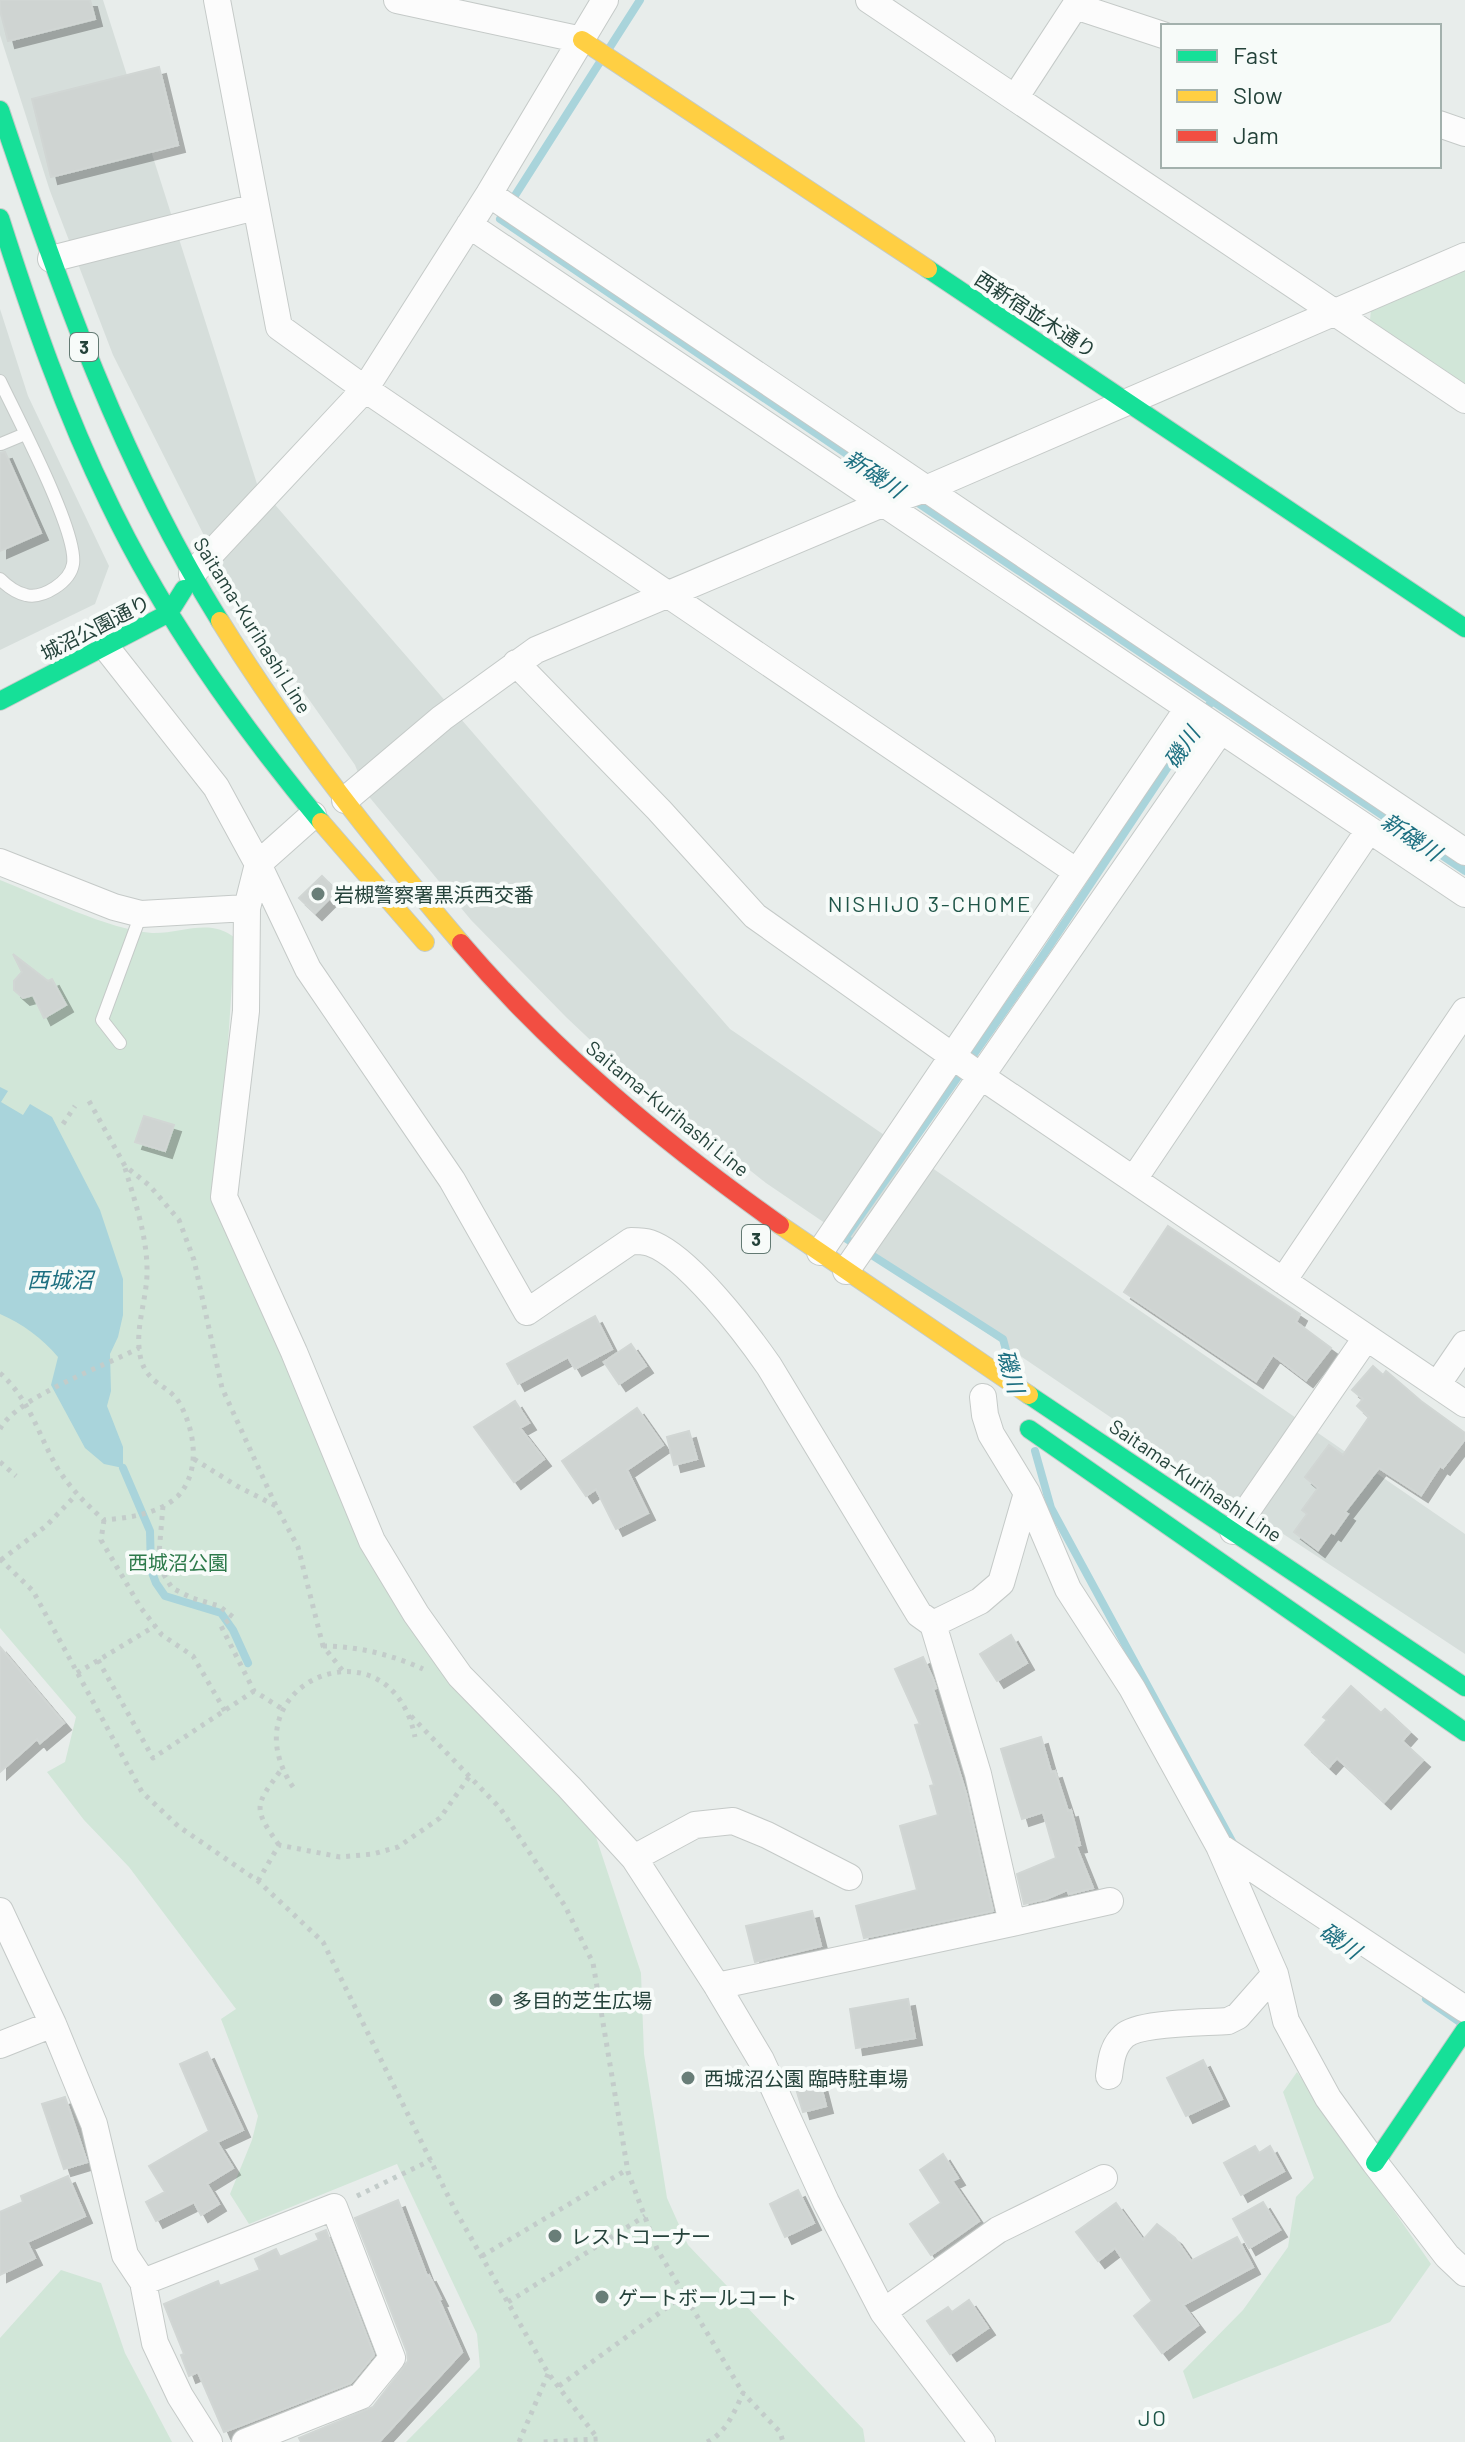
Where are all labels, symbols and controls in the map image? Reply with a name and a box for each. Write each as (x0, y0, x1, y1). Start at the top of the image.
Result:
legend (1161, 24, 1441, 168)
text: Fast (1233, 40, 1278, 69)
text: Slow (1233, 80, 1282, 109)
text: Jam (1233, 120, 1279, 149)
street label: 西新宿並木通り (971, 266, 1101, 362)
road number: 3 (70, 333, 98, 361)
water label: 新磯川 (840, 444, 911, 503)
street label: Saitama-Kurihashi Line (189, 533, 317, 717)
street label: 城沼公園通り (36, 589, 154, 665)
water label: 磯川 (1158, 720, 1205, 773)
water label: 新磯川 (1377, 807, 1448, 866)
place label: 岩槻警察署黒浜西交番 (334, 882, 534, 906)
marker: 岩槻警察署黒浜西交番 (309, 885, 327, 903)
district label: NISHIJO 3-CHOME (828, 890, 1032, 916)
street label: Saitama-Kurihashi Line (582, 1035, 754, 1181)
road number: 3 (742, 1225, 770, 1253)
water label: 西城沼 (27, 1266, 96, 1292)
water label: 磯川 (993, 1346, 1031, 1398)
street label: Saitama-Kurihashi Line (1105, 1413, 1287, 1547)
park label: 西城沼公園 (128, 1550, 228, 1574)
water label: 磯川 (1316, 1917, 1368, 1964)
place label: 多目的芝生広場 (512, 1988, 652, 2012)
marker: 多目的芝生広場 (487, 1991, 505, 2009)
place label: 西城沼公園 臨時駐車場 (704, 2066, 908, 2090)
marker: 西城沼公園 臨時駐車場 (679, 2069, 697, 2087)
place label: レストコーナー (571, 2224, 711, 2248)
marker: レストコーナー (546, 2227, 564, 2245)
place label: ゲートボールコート (618, 2285, 798, 2309)
marker: ゲートボールコート (593, 2288, 611, 2306)
district label: JO (1138, 2404, 1168, 2430)

